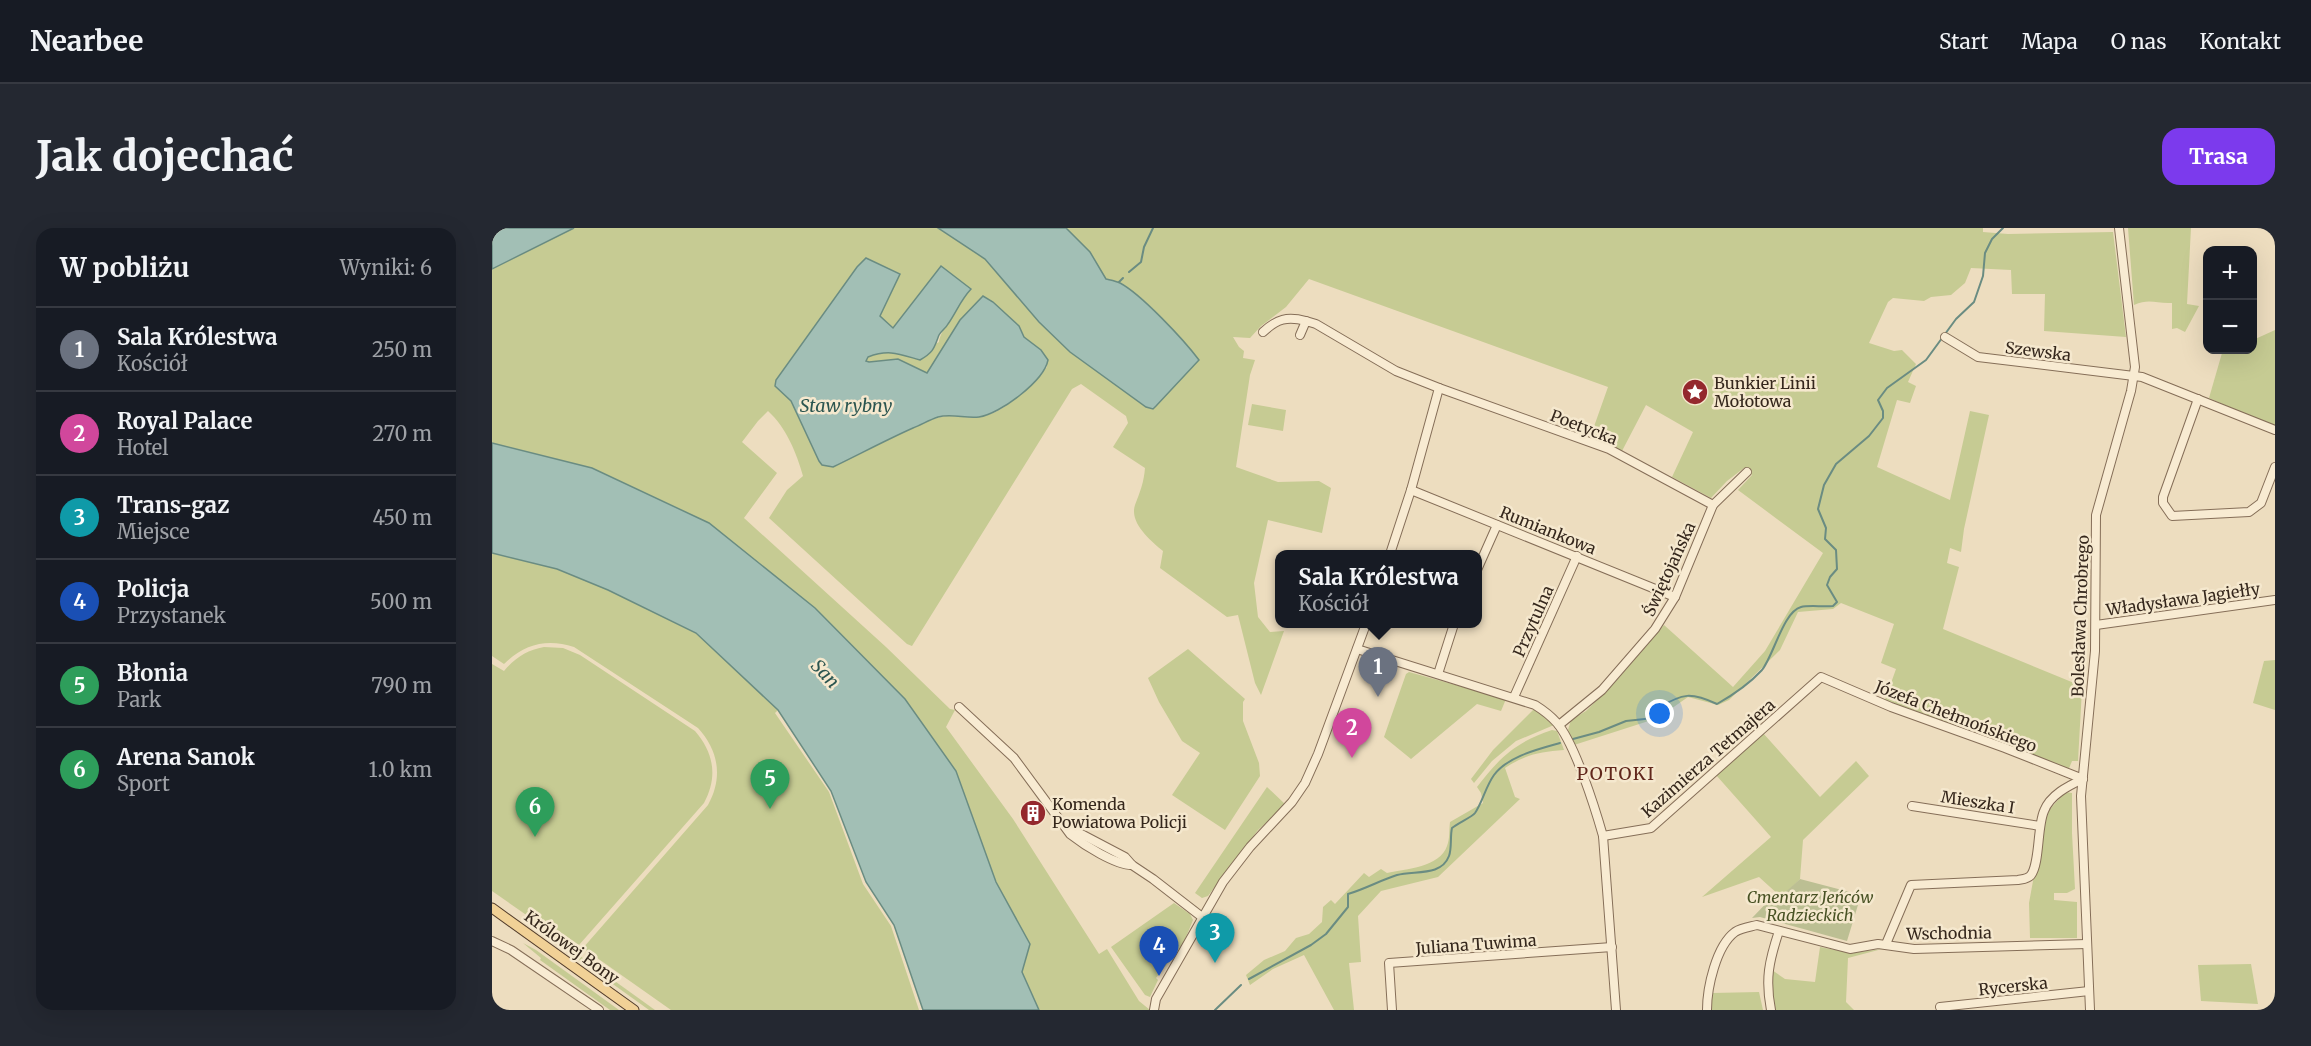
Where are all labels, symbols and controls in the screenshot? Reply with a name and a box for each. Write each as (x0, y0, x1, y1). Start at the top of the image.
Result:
text: Nearbee (30, 23, 143, 59)
text: Start (1939, 28, 1988, 55)
text: Mapa (2021, 28, 2078, 55)
text: O nas (2111, 28, 2166, 55)
text: Kontakt (2199, 28, 2281, 55)
button: Trasa (2162, 128, 2275, 185)
text: Jak dojechać (36, 130, 294, 182)
map controls (2203, 246, 2257, 354)
button: + (2203, 246, 2257, 300)
text: W pobliżu (60, 251, 189, 284)
text: Wyniki: 6 (340, 255, 432, 280)
button: − (2203, 300, 2257, 354)
text: Sala Królestwa (117, 323, 277, 351)
text: 1 (75, 337, 84, 362)
text: 250 m (372, 337, 432, 362)
street label: Szewska (2004, 337, 2073, 365)
text: Kościół (117, 351, 188, 376)
place label: Bunkier Linii Mołotowa (1714, 373, 1816, 411)
place icon: Bunkier Linii Mołotowa (1680, 377, 1710, 407)
water label: Staw rybny (800, 394, 893, 417)
street label: Poetycka (1548, 405, 1621, 449)
text: Royal Palace (117, 407, 252, 435)
text: 2 (74, 421, 85, 446)
text: 270 m (372, 421, 432, 446)
text: Hotel (117, 435, 168, 460)
text: Trans-gaz (117, 491, 229, 519)
street label: Rumiankowa (1497, 502, 1599, 559)
text: 3 (74, 505, 85, 530)
text: 450 m (373, 505, 432, 530)
street label: Świętojańska (1638, 518, 1700, 619)
text: Miejsce (117, 519, 190, 544)
street label: Bolesława Chrobrego (2067, 535, 2093, 697)
popup (1275, 550, 1482, 628)
text: Sala Królestwa (1298, 563, 1459, 591)
text: Policja (117, 575, 189, 603)
street label: Władysława Jagiełły (2104, 578, 2262, 620)
street label: Przytulna (1508, 582, 1558, 660)
text: 4 (73, 589, 86, 614)
text: 500 m (370, 589, 432, 614)
text: Kościół (1298, 591, 1369, 616)
text: Przystanek (117, 603, 226, 628)
pin: 1 (1358, 648, 1398, 697)
water label: San (806, 655, 844, 693)
text: Błonia (117, 659, 188, 687)
text: 5 (74, 673, 85, 698)
text: 790 m (371, 673, 432, 698)
street label: Józefa Chełmońskiego (1871, 676, 2040, 756)
text: Park (117, 687, 161, 712)
street label: Kazimierza Tetmajera (1637, 694, 1779, 821)
your location (1645, 699, 1674, 728)
pin: 2 (1332, 708, 1372, 758)
text: Arena Sanok (117, 743, 255, 771)
text: 6 (73, 757, 86, 782)
text: 1.0 km (368, 757, 432, 782)
pin: 5 (750, 760, 790, 809)
district label: POTOKI (1577, 762, 1655, 785)
text: Sport (117, 771, 170, 796)
street label: Mieszka I (1940, 786, 2016, 818)
pin: 6 (516, 788, 555, 837)
place label: Komenda Powiatowa Policji (1052, 794, 1187, 832)
building icon: Komenda Powiatowa Policji (1018, 798, 1048, 828)
park label: Cmentarz Jeńców Radzieckich (1747, 887, 1873, 925)
street label: Królowej Bony (521, 906, 624, 988)
pin: 3 (1196, 914, 1234, 963)
street label: Wschodnia (1905, 922, 1992, 944)
pin: 4 (1140, 926, 1178, 976)
street label: Juliana Tuwima (1414, 930, 1538, 958)
street label: Rycerska (1977, 972, 2049, 1000)

